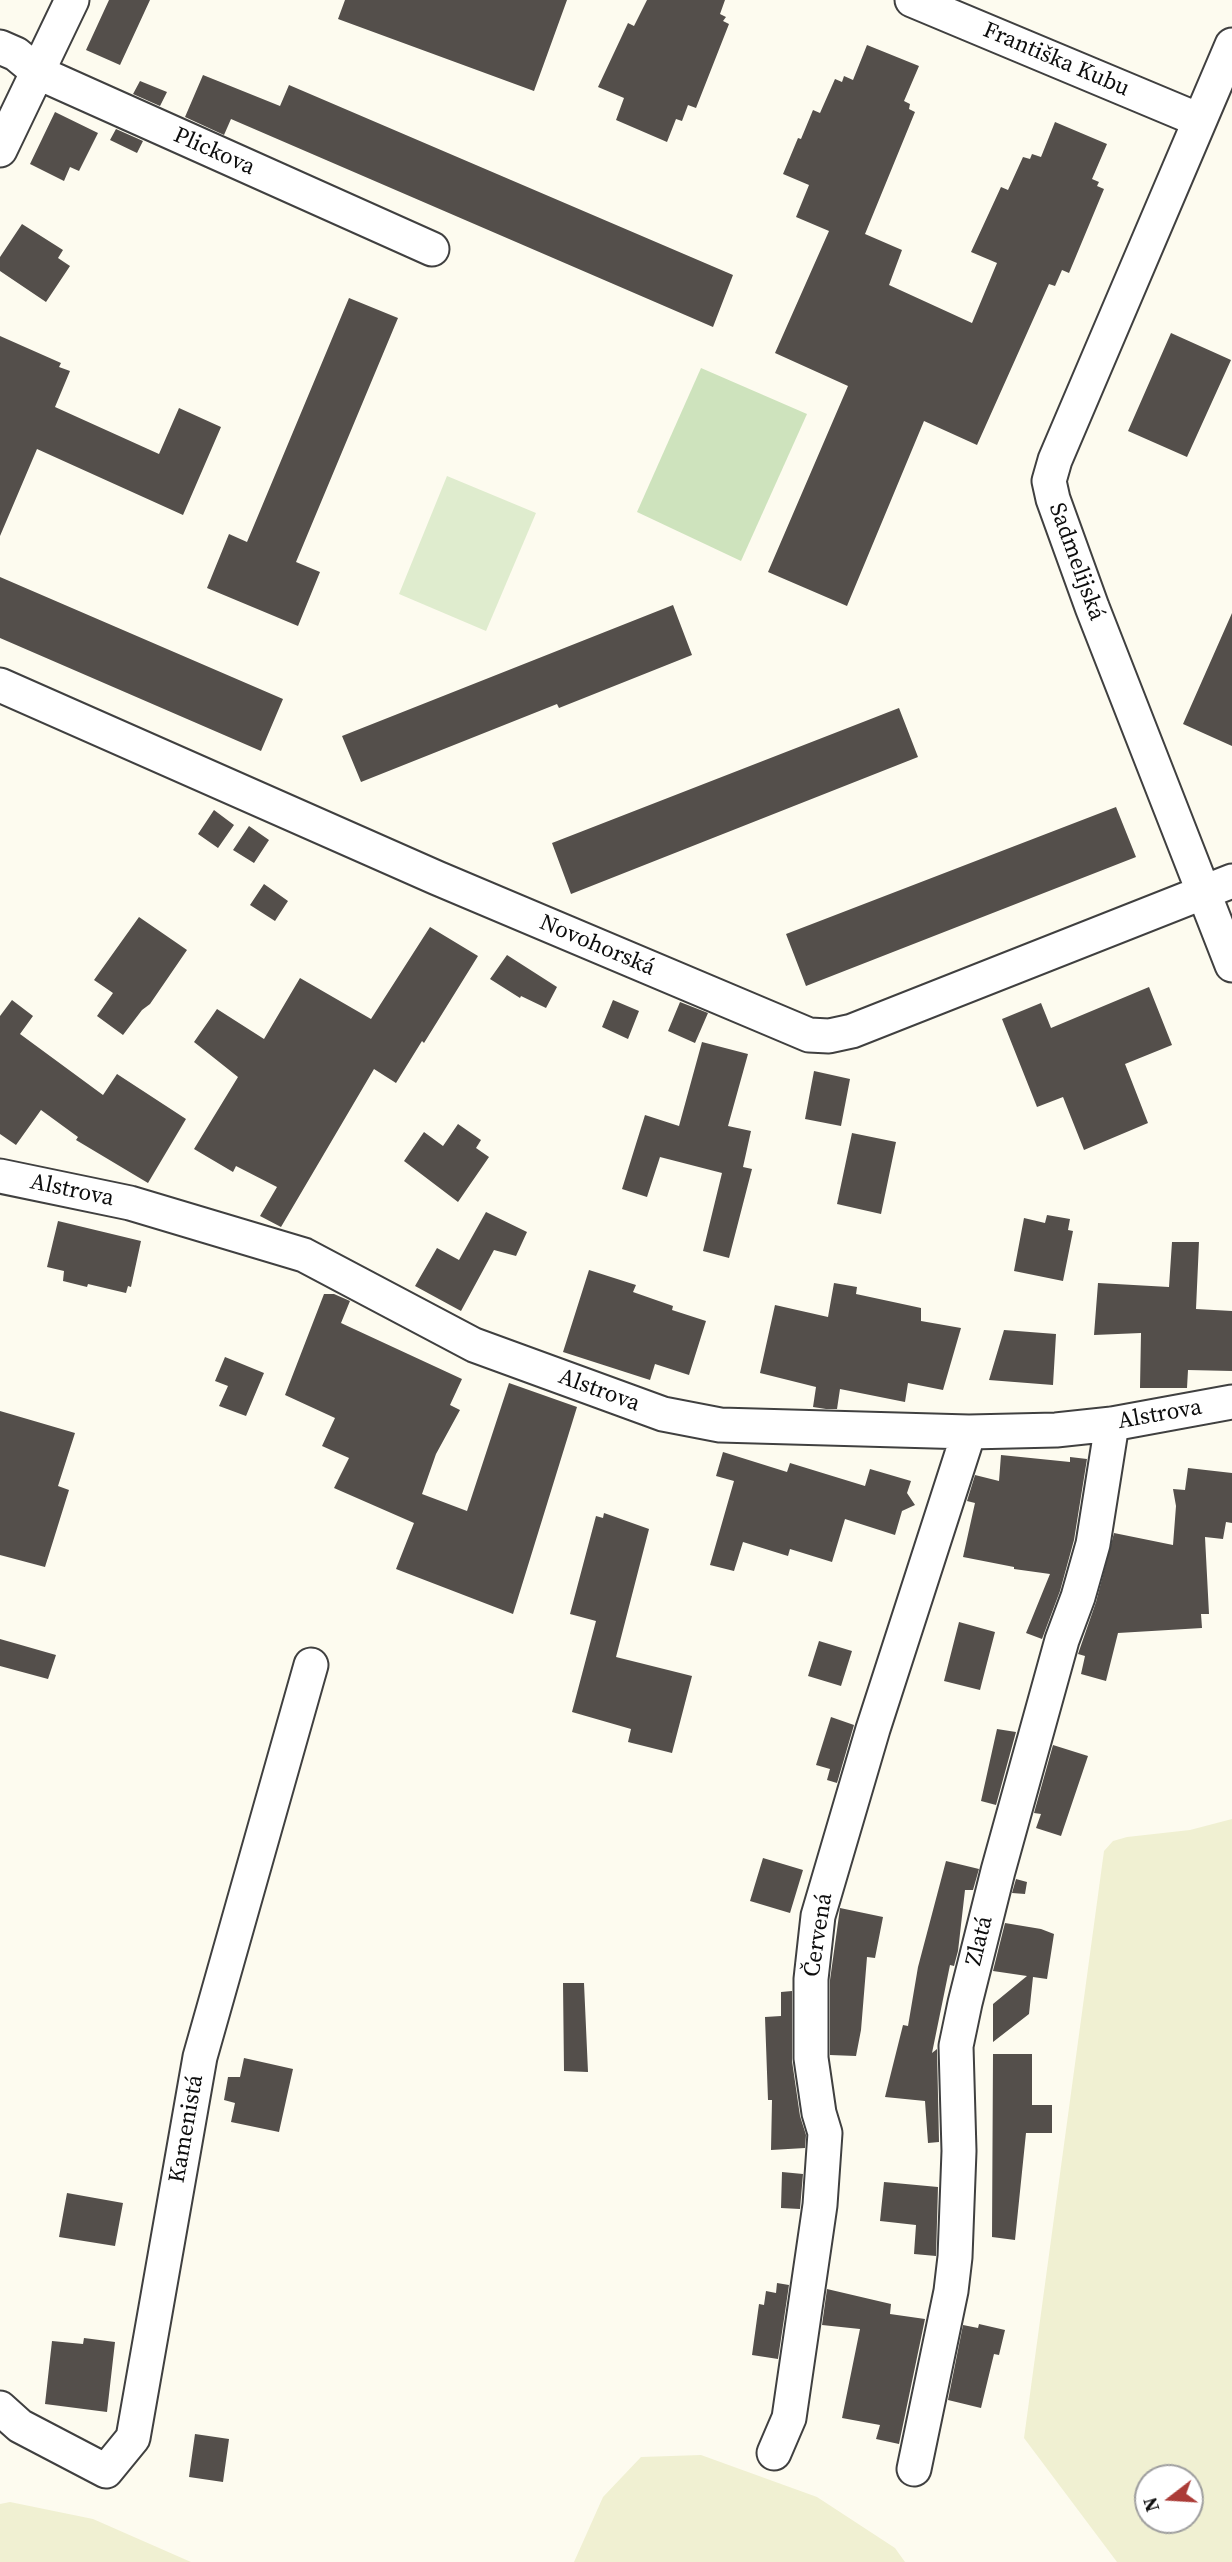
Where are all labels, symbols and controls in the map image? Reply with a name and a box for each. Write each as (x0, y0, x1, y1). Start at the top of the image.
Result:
street label: Františka Kubu (979, 17, 1133, 103)
street label: Plickova (169, 122, 259, 182)
street label: Sadmelijská (1042, 500, 1110, 624)
street label: Novohorská (535, 909, 659, 983)
street label: Alstrova (28, 1169, 116, 1213)
street label: Alstrova (555, 1364, 643, 1418)
street label: Alstrova (1116, 1394, 1204, 1436)
street label: Červená (799, 1891, 839, 1979)
street label: Zlatá (961, 1913, 999, 1969)
street label: Kamenistá (164, 2073, 210, 2185)
north arrow (1134, 2464, 1204, 2534)
text: N (1136, 2494, 1165, 2515)

